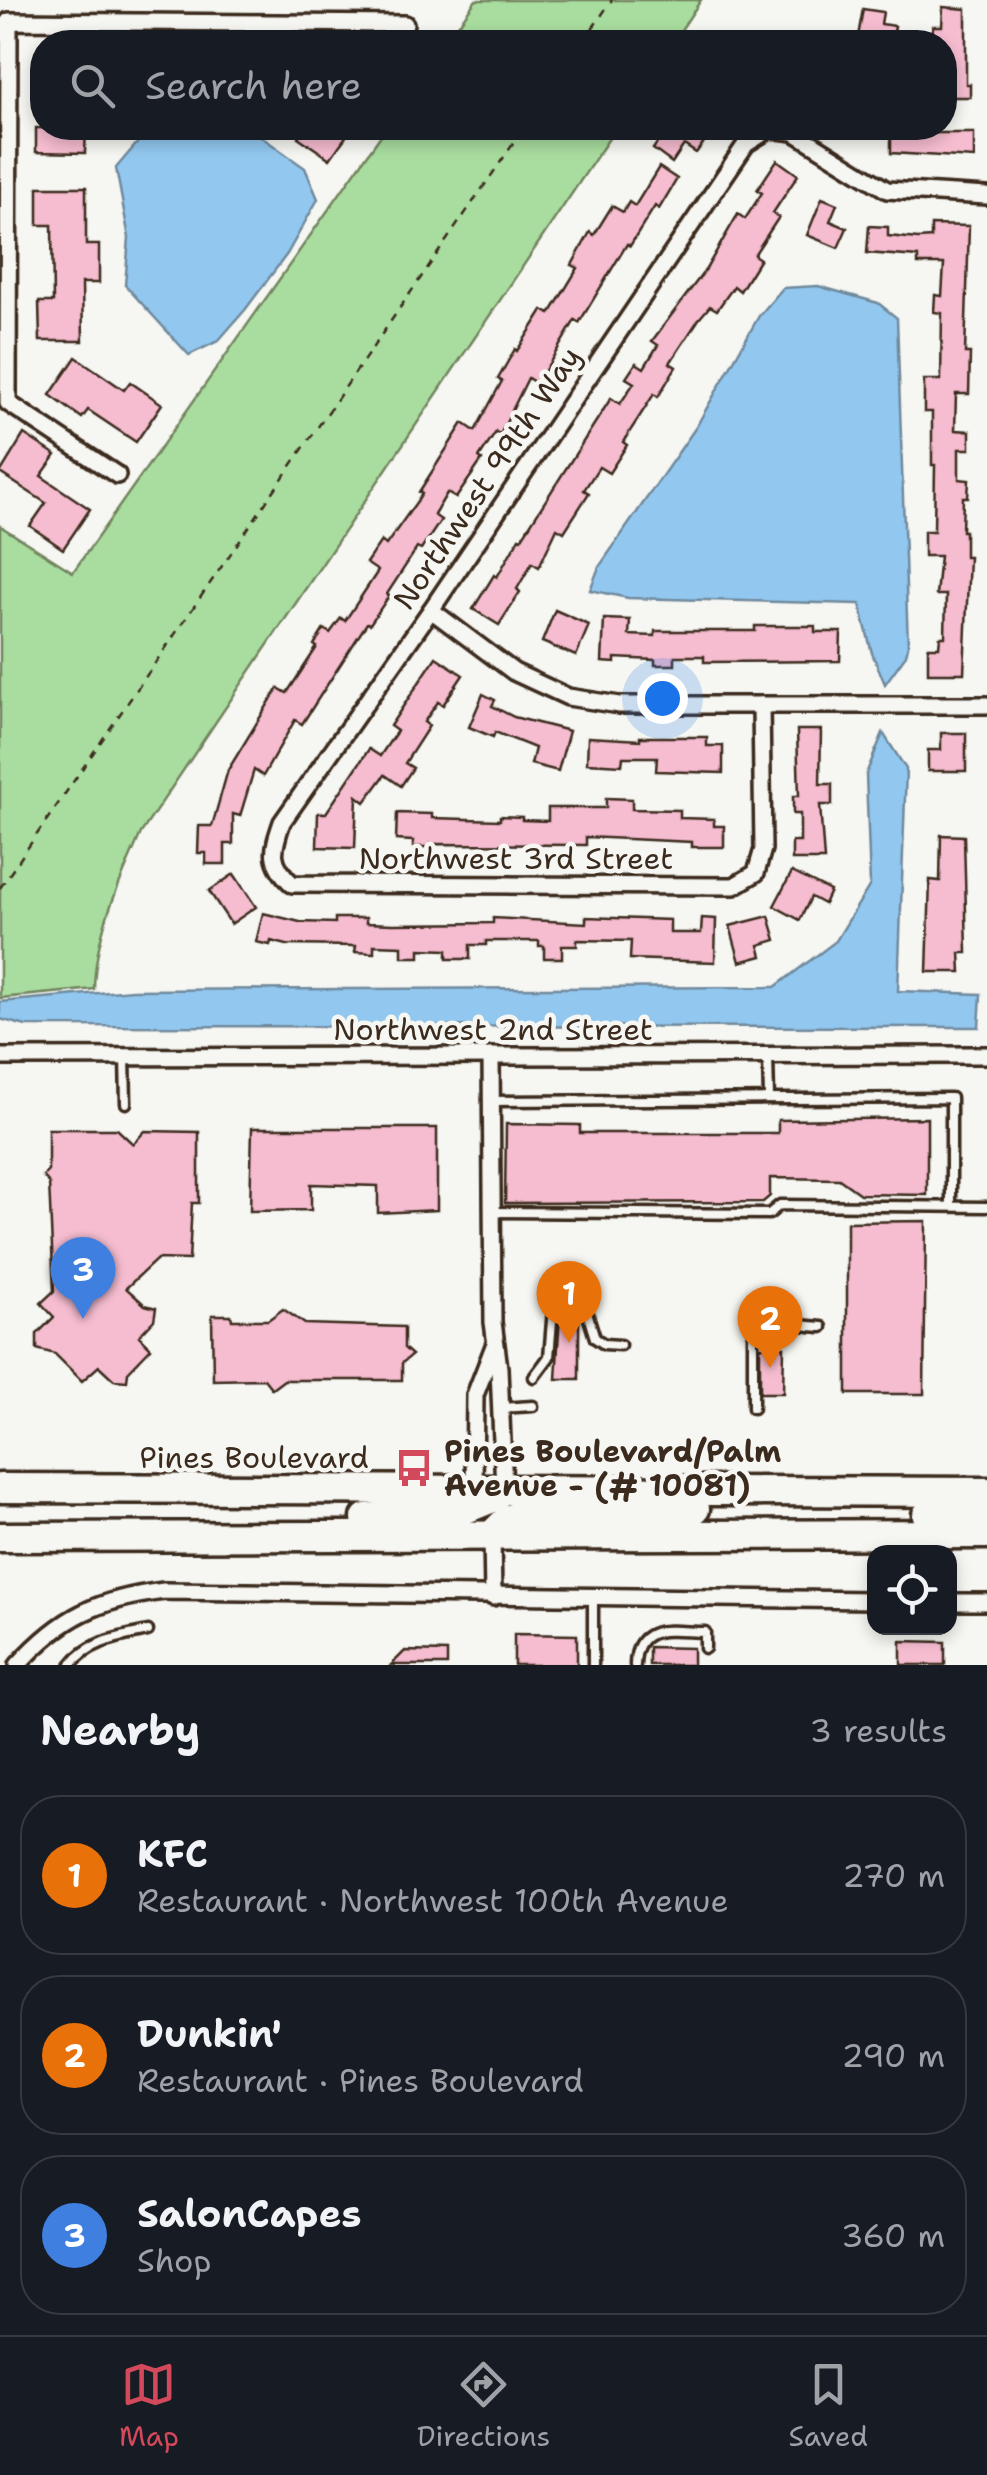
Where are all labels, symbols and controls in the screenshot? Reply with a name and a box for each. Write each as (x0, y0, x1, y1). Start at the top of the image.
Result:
search box (30, 30, 957, 140)
icon: search (65, 58, 120, 113)
text: Search here (145, 60, 362, 111)
street label: Northwest 99th Way (384, 338, 590, 618)
your location (637, 673, 688, 724)
street label: Northwest 3rd Street (359, 838, 673, 879)
street label: Northwest 2nd Street (333, 1009, 653, 1050)
pin: 3 (51, 1236, 116, 1319)
pin: 1 (536, 1260, 602, 1343)
pin: 2 (738, 1286, 802, 1368)
place label: Pines Boulevard/Palm Avenue - (# 10081) (444, 1431, 781, 1506)
street label: Pines Boulevard (139, 1437, 369, 1478)
bus stop icon: Pines Boulevard/Palm Avenue - (# 10081) (393, 1447, 435, 1489)
map controls (867, 1545, 957, 1635)
button: locate (867, 1545, 957, 1635)
text: Nearby (40, 1702, 200, 1758)
text: 3 results (810, 1709, 947, 1752)
text: KFC (137, 1828, 208, 1879)
text: 1 (67, 1854, 82, 1897)
text: 270 m (842, 1854, 945, 1897)
text: Restaurant · Northwest 100th Avenue (137, 1879, 729, 1922)
text: Dunkin' (137, 2008, 282, 2059)
text: 2 (63, 2034, 86, 2077)
text: 290 m (842, 2034, 945, 2077)
text: Restaurant · Pines Boulevard (137, 2059, 584, 2102)
text: SalonCapes (137, 2188, 362, 2239)
text: 3 (63, 2214, 86, 2257)
text: 360 m (841, 2214, 945, 2257)
text: Shop (137, 2239, 212, 2282)
tab: Map (119, 2357, 179, 2455)
tab: Directions (417, 2357, 550, 2455)
tab: Saved (788, 2357, 868, 2455)

